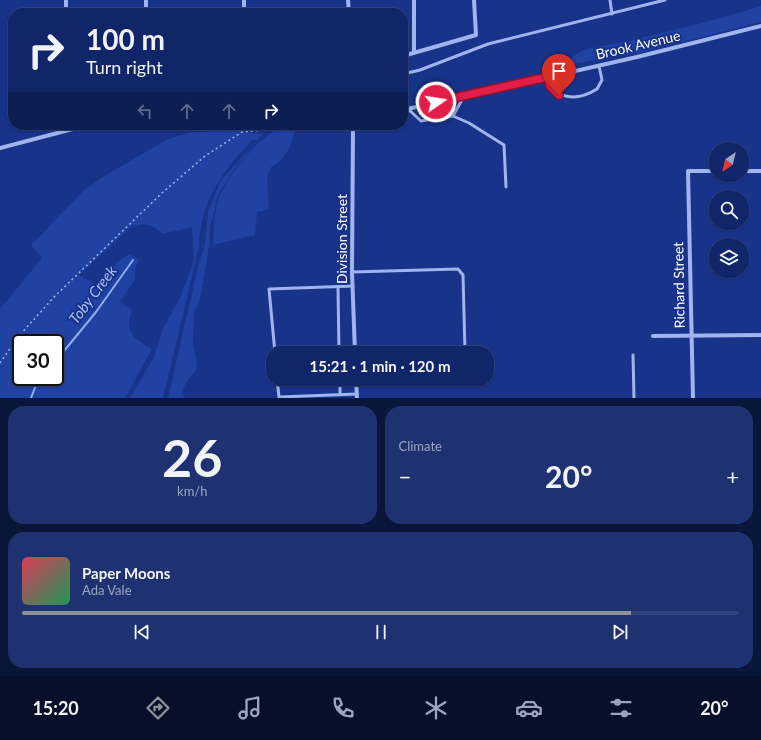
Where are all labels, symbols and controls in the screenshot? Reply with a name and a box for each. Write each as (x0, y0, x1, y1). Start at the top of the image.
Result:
text: 100 m (86, 22, 165, 56)
icon: right (20, 24, 72, 76)
street label: Brook Avenue (594, 27, 682, 62)
pin (542, 54, 576, 95)
text: Turn right (86, 56, 163, 78)
icon: arrive (548, 60, 570, 82)
position arrow (415, 81, 457, 123)
icon: left (134, 100, 156, 122)
icon: ahead (176, 100, 198, 122)
icon: ahead (218, 100, 240, 122)
icon: right (260, 100, 282, 122)
north arrow (709, 142, 749, 182)
map controls (709, 142, 749, 278)
button: search (709, 190, 749, 230)
street label: Division Street (333, 194, 350, 284)
button: layers (709, 238, 749, 278)
street label: Richard Street (669, 242, 688, 328)
water label: Toby Creek (65, 261, 120, 327)
speed limit sign: 30 (12, 334, 64, 386)
text: 15:21 · 1 min · 120 m (310, 357, 450, 375)
text: 26 (162, 426, 222, 488)
text: Climate (399, 438, 442, 454)
text: 20° (545, 458, 592, 494)
text: − (399, 463, 411, 490)
text: + (726, 463, 739, 490)
text: km/h (177, 483, 207, 499)
text: Paper Moons (82, 564, 170, 582)
text: Ada Vale (82, 582, 132, 598)
icon: previous (131, 621, 153, 643)
icon: pause (370, 621, 392, 643)
icon: next (609, 621, 631, 643)
icon: directions (144, 694, 172, 722)
icon: music (236, 694, 264, 722)
icon: phone (329, 694, 357, 722)
icon: climate (422, 694, 450, 722)
icon: car (515, 694, 543, 722)
icon: filters (607, 694, 635, 722)
text: 15:20 (32, 697, 79, 719)
text: 20° (700, 697, 729, 719)

